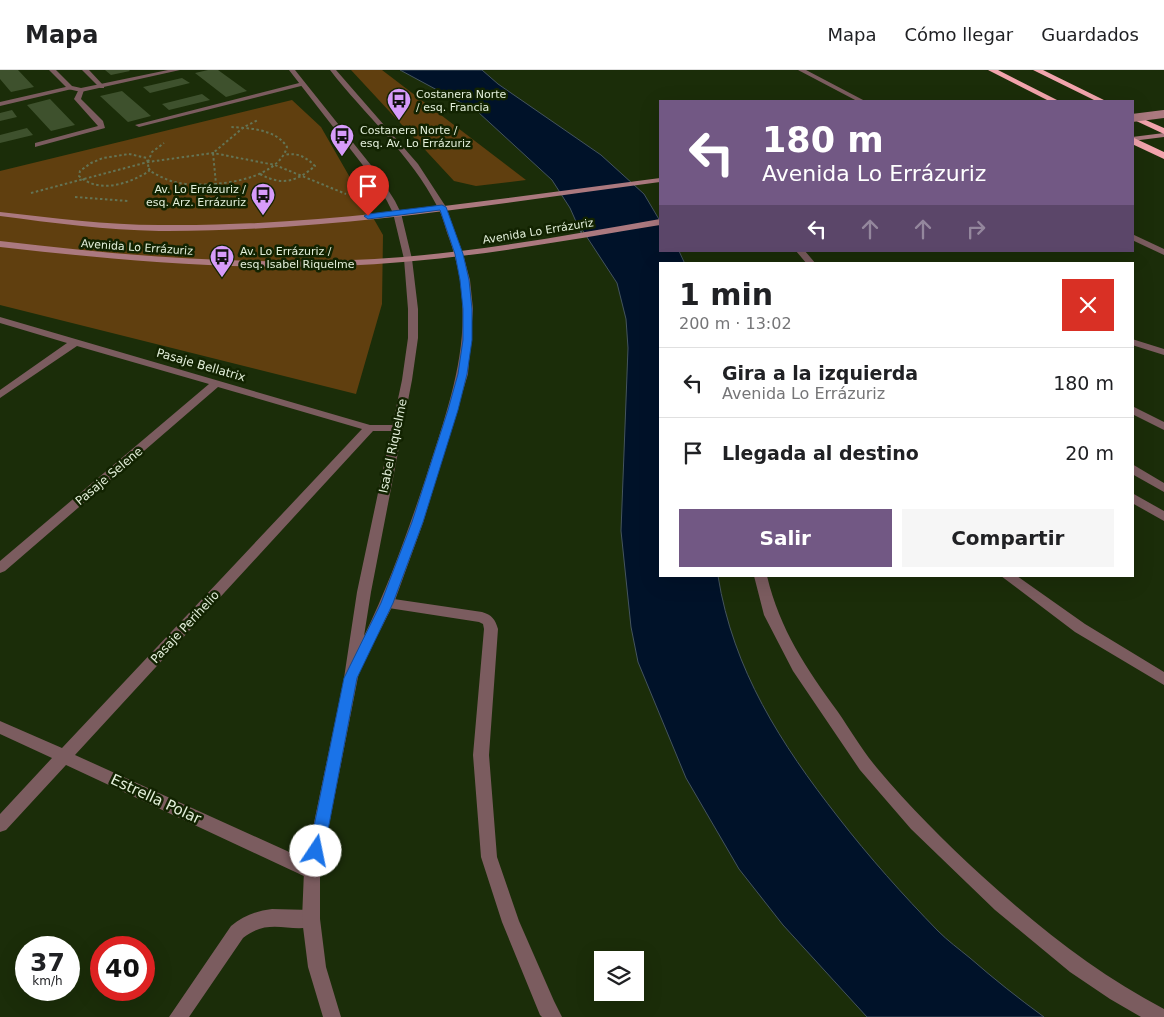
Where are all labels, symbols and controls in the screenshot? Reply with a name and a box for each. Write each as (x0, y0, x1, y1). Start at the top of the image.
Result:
text: Mapa (25, 21, 98, 49)
text: Mapa (827, 24, 876, 45)
text: Cómo llegar (904, 24, 1013, 45)
text: Guardados (1041, 24, 1139, 45)
bus stop icon: Costanera Norte / esq. Francia (386, 87, 412, 121)
place label: Costanera Norte / esq. Francia (416, 88, 506, 114)
icon: left (679, 120, 744, 185)
text: 180 m (762, 120, 884, 160)
bus stop icon: Costanera Norte / esq. Av. Lo Errázuriz (329, 123, 355, 157)
place label: Costanera Norte / esq. Av. Lo Errázuriz (360, 124, 471, 150)
text: Avenida Lo Errázuriz (762, 161, 986, 186)
pin (347, 165, 389, 216)
icon: arrive (354, 172, 382, 200)
bus stop icon: Av. Lo Errázuriz / esq. Arz. Errázuriz (250, 182, 276, 216)
place label: Av. Lo Errázuriz / esq. Arz. Errázuriz (146, 183, 246, 209)
icon: left (803, 215, 831, 243)
icon: ahead (856, 215, 884, 243)
icon: ahead (909, 215, 937, 243)
icon: right (962, 215, 990, 243)
street label: Avenida Lo Errázuriz (482, 216, 595, 247)
street label: Avenida Lo Errázuriz (81, 237, 194, 258)
bus stop icon: Av. Lo Errázuriz / esq. Isabel Riquelme (209, 244, 235, 278)
place label: Av. Lo Errázuriz / esq. Isabel Riquelme (240, 245, 355, 271)
text: 1 min (679, 277, 773, 312)
button: close (1062, 279, 1114, 331)
text: 200 m · 13:02 (679, 314, 792, 333)
street label: Pasaje Bellatrix (155, 346, 247, 384)
text: Gira a la izquierda (722, 362, 918, 384)
icon: left (679, 369, 707, 397)
text: 180 m (1053, 372, 1114, 394)
text: Avenida Lo Errázuriz (722, 384, 885, 403)
street label: Isabel Riquelme (376, 398, 410, 494)
icon: arrive (679, 439, 707, 467)
text: Llegada al destino (722, 442, 919, 464)
text: 20 m (1065, 442, 1114, 464)
street label: Pasaje Selene (73, 444, 145, 508)
button: Salir (679, 509, 892, 567)
button: Compartir (902, 509, 1114, 567)
street label: Pasaje Perihelio (148, 588, 222, 666)
street label: Estrella Polar (108, 770, 205, 828)
position arrow (289, 824, 341, 876)
speed limit sign: 40 (90, 936, 155, 1001)
text: 37 (30, 948, 65, 977)
map controls (594, 951, 644, 1001)
button: layers (594, 951, 644, 1001)
text: km/h (32, 974, 63, 988)

